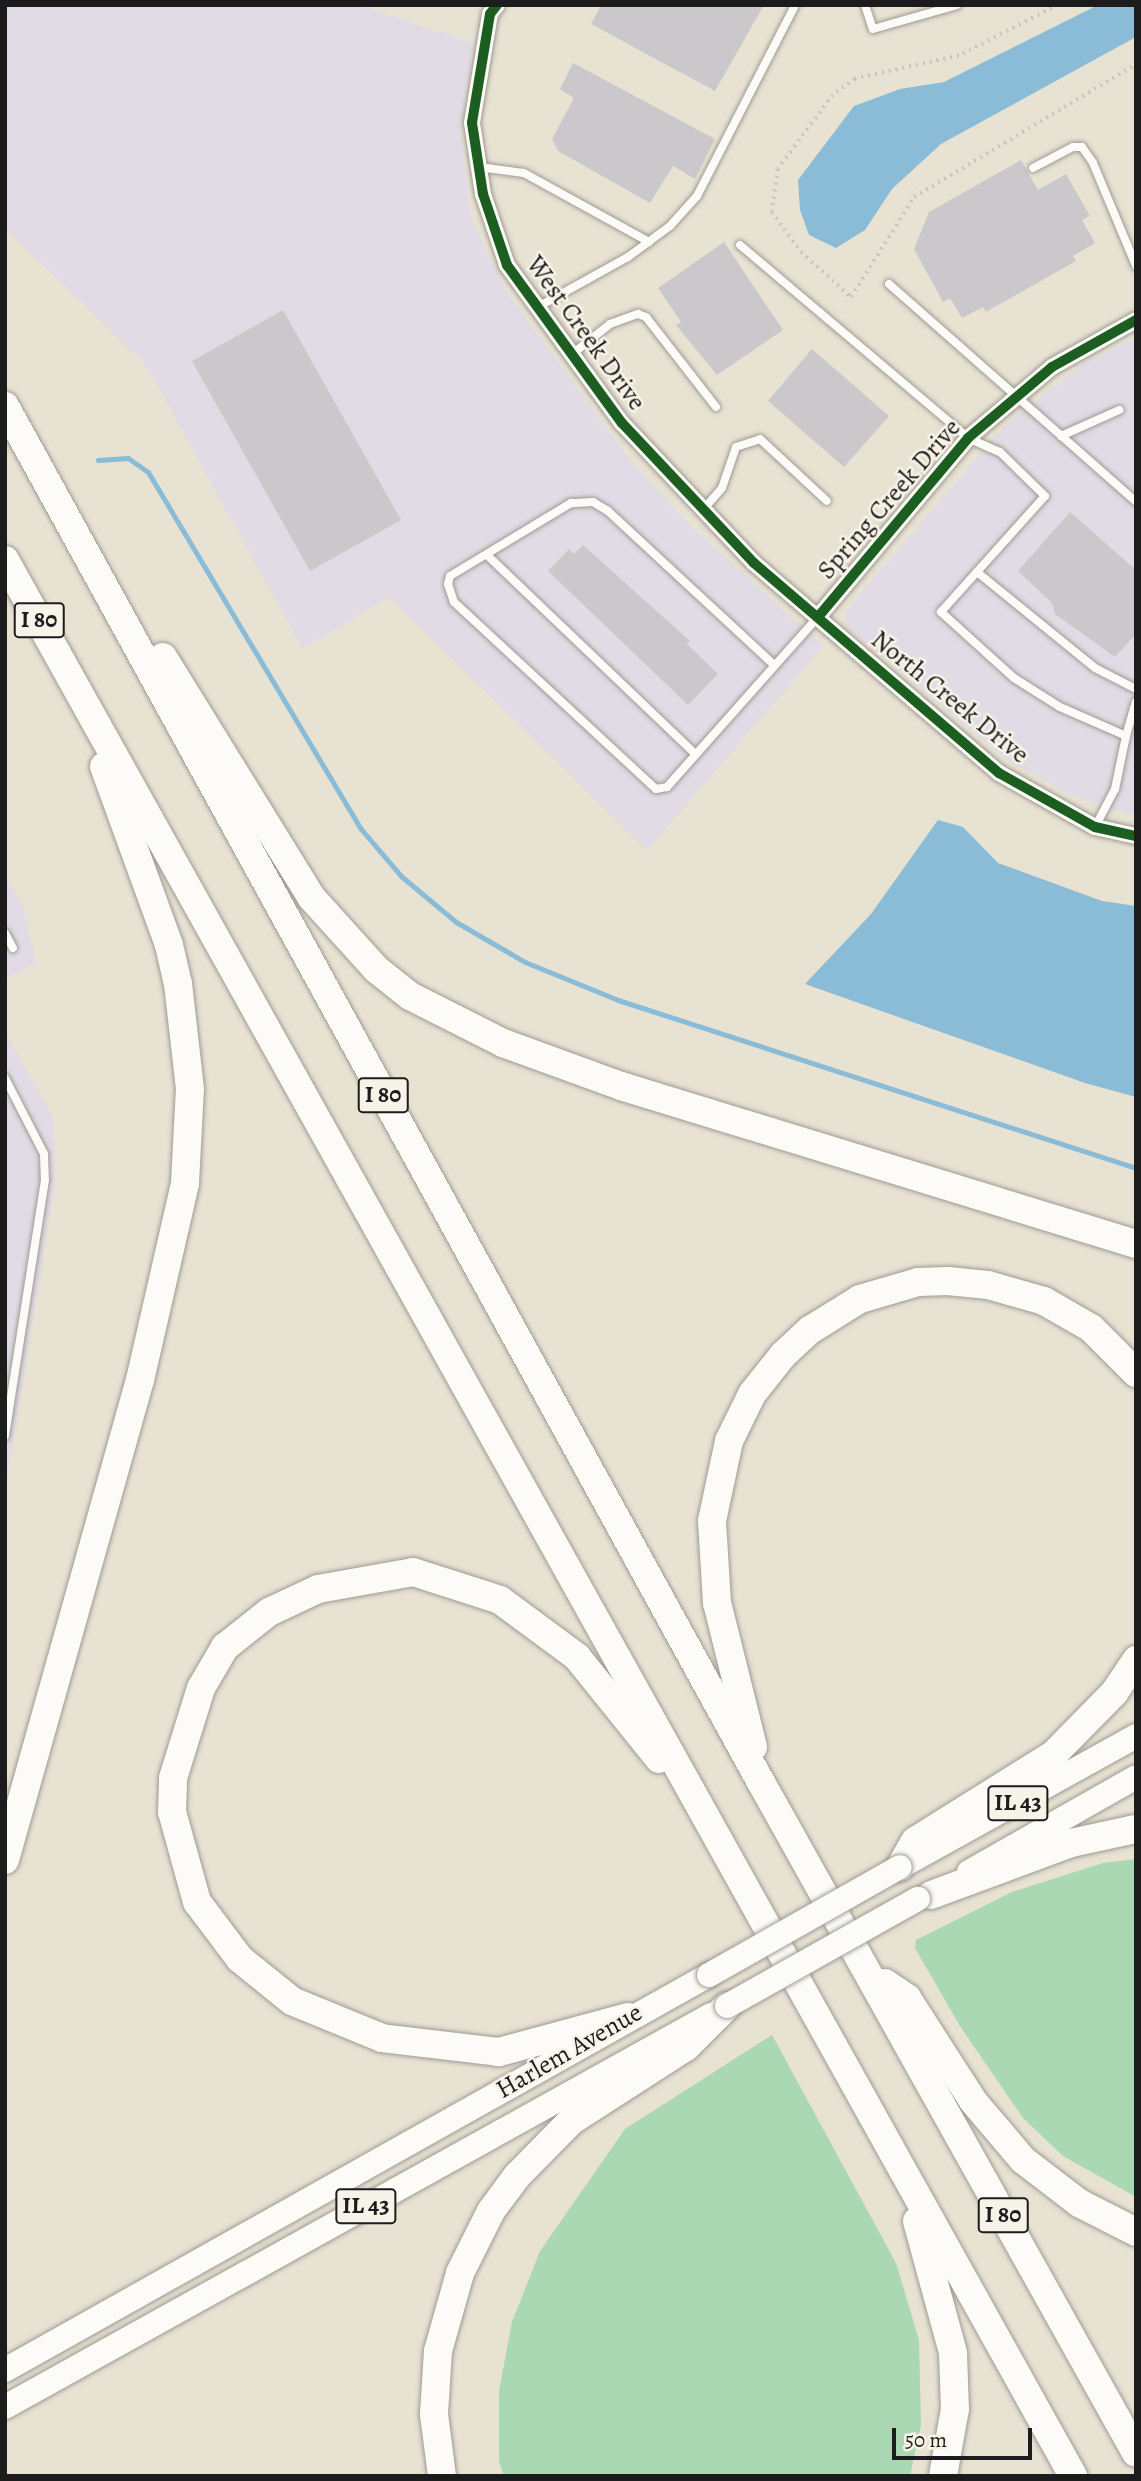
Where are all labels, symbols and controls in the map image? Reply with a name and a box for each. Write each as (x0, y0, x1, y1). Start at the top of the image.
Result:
street label: West Creek Drive (520, 250, 652, 416)
street label: Spring Creek Drive (811, 412, 967, 586)
road number: I 80 (13, 600, 65, 640)
street label: North Creek Drive (865, 624, 1035, 770)
road number: I 80 (357, 1074, 409, 1115)
road number: IL 43 (986, 1782, 1050, 1824)
street label: Harlem Avenue (490, 1997, 648, 2105)
road number: IL 43 (334, 2186, 398, 2227)
road number: I 80 (977, 2194, 1029, 2236)
scale bar (896, 2414, 1036, 2458)
text: 50 m (905, 2426, 947, 2454)

